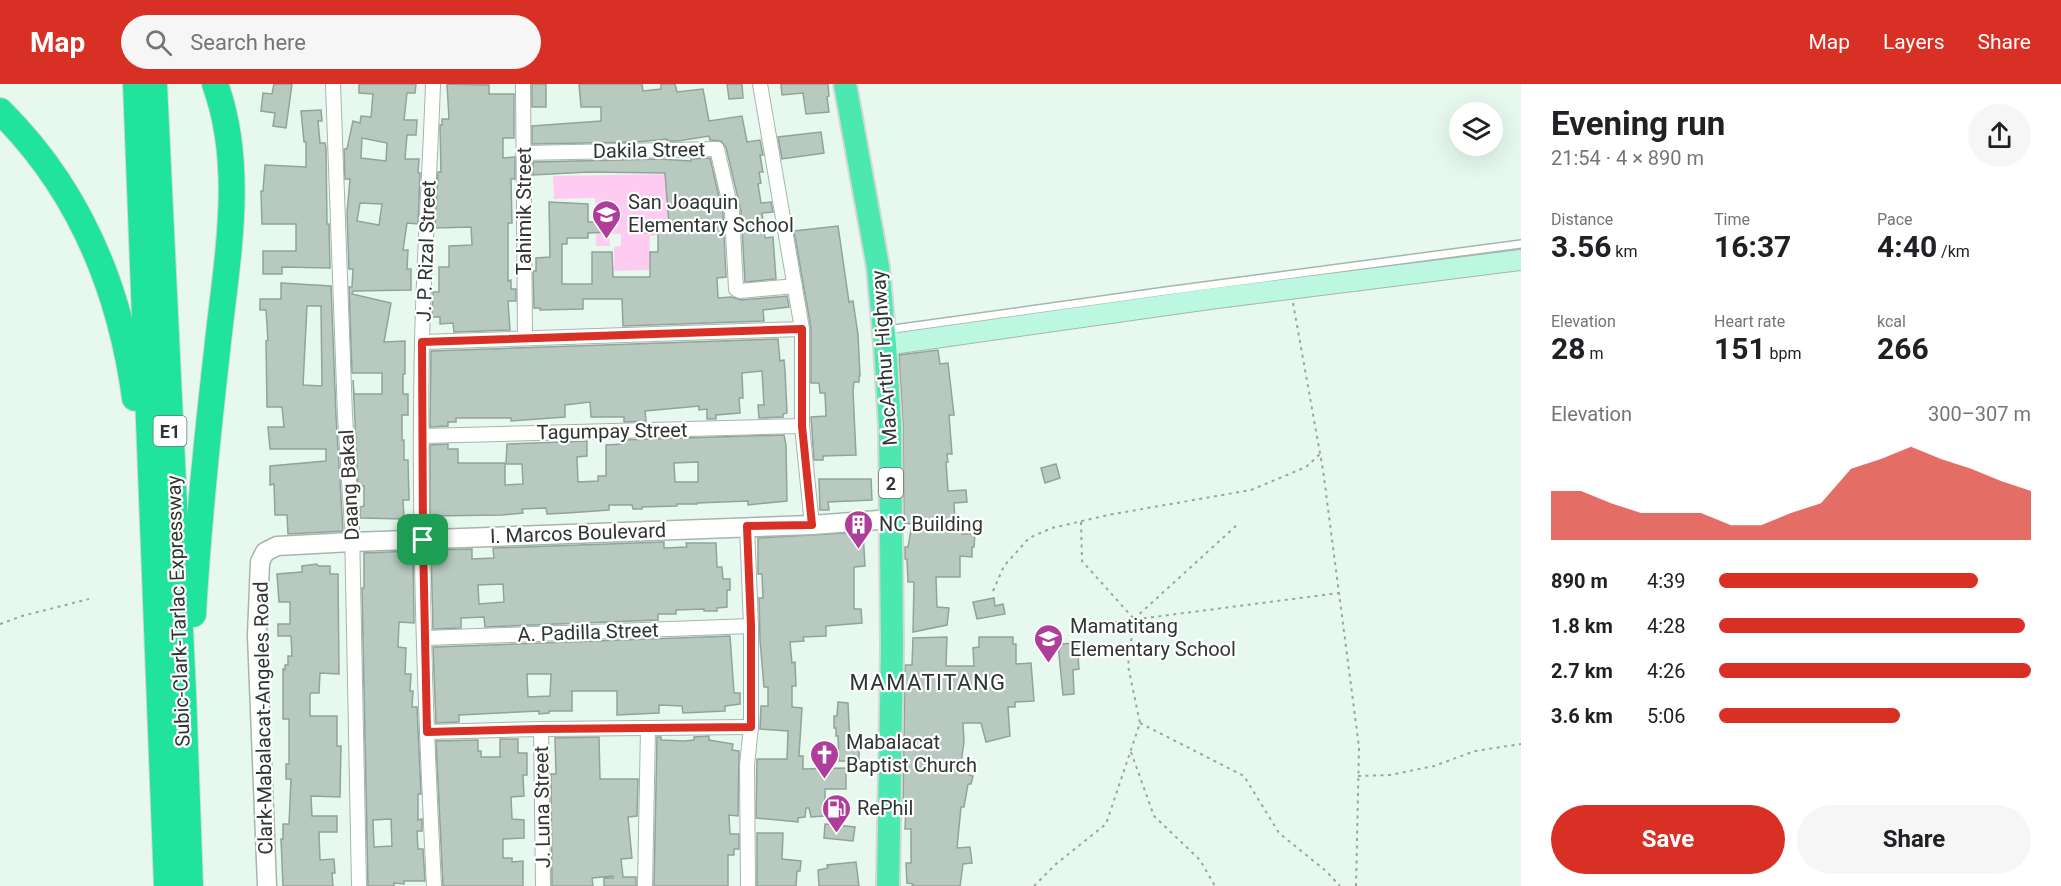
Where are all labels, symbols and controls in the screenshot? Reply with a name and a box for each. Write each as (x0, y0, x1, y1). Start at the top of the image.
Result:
search box (121, 15, 541, 69)
text: Map (30, 26, 85, 59)
icon: search (142, 26, 175, 59)
text: Search here (190, 30, 306, 55)
text: Map (1808, 30, 1850, 54)
text: Layers (1883, 30, 1944, 54)
text: Share (1977, 30, 2031, 54)
map controls (1449, 102, 1503, 156)
button: layers (1449, 102, 1503, 156)
text: Evening run (1551, 104, 1725, 143)
button: share (1968, 104, 2031, 167)
street label: Dakila Street (593, 137, 705, 163)
text: 21:54 · 4 × 890 m (1551, 146, 1704, 170)
street label: Tahimik Street (512, 147, 536, 275)
street label: J. P. Rizal Street (412, 180, 440, 322)
place label: San Joaquin Elementary School (628, 190, 794, 237)
school or university icon: San Joaquin Elementary School (591, 198, 623, 240)
text: Distance (1551, 210, 1613, 229)
text: Time (1714, 210, 1750, 229)
text: Pace (1877, 210, 1913, 229)
text: 3.56 (1551, 229, 1611, 264)
text: 16:37 (1714, 229, 1791, 264)
text: 4:40 (1877, 229, 1937, 264)
text: km (1611, 242, 1637, 261)
text: /km (1937, 242, 1970, 261)
street label: MacArthur Highway (866, 269, 902, 447)
text: Elevation (1551, 312, 1616, 331)
text: Heart rate (1714, 312, 1785, 331)
text: kcal (1877, 312, 1906, 331)
text: 28 (1551, 331, 1585, 366)
text: 151 (1714, 331, 1766, 366)
text: 266 (1877, 331, 1929, 366)
text: m (1585, 344, 1603, 363)
text: bpm (1766, 344, 1802, 363)
text: Elevation (1551, 402, 1632, 426)
text: 300–307 m (1928, 402, 2031, 426)
road number: E1 (154, 416, 186, 446)
street label: Tagumpay Street (536, 418, 688, 444)
street label: Daang Bakal (334, 429, 364, 541)
road number: 2 (879, 468, 903, 498)
street label: Subic-Clark-Tarlac Expressway (161, 474, 195, 747)
building icon: NC Building (842, 508, 874, 550)
place label: NC Building (879, 512, 983, 536)
pin (397, 514, 448, 565)
street label: I. Marcos Boulevard (489, 518, 667, 548)
icon: arrive (406, 523, 439, 556)
text: 890 m (1551, 569, 1608, 593)
text: 4:39 (1647, 569, 1686, 593)
street label: Clark-Mabalacat-Angeles Road (249, 581, 277, 855)
place label: Mamatitang Elementary School (1070, 614, 1236, 661)
text: 1.8 km (1551, 614, 1613, 638)
text: 4:28 (1647, 614, 1686, 638)
street label: A. Padilla Street (517, 618, 659, 646)
school or university icon: Mamatitang Elementary School (1033, 622, 1065, 664)
text: 2.7 km (1551, 659, 1613, 683)
text: 4:26 (1647, 659, 1686, 683)
district label: MAMATITANG (849, 670, 1007, 695)
text: 3.6 km (1551, 704, 1613, 728)
text: 5:06 (1647, 704, 1686, 728)
place label: Mabalacat Baptist Church (846, 730, 977, 777)
church icon: Mabalacat Baptist Church (809, 738, 841, 780)
street label: J. Luna Street (529, 746, 555, 868)
fuel station icon: RePhil (820, 792, 852, 834)
place label: RePhil (857, 796, 913, 820)
button: Save (1551, 805, 1785, 874)
button: Share (1797, 805, 2031, 874)

